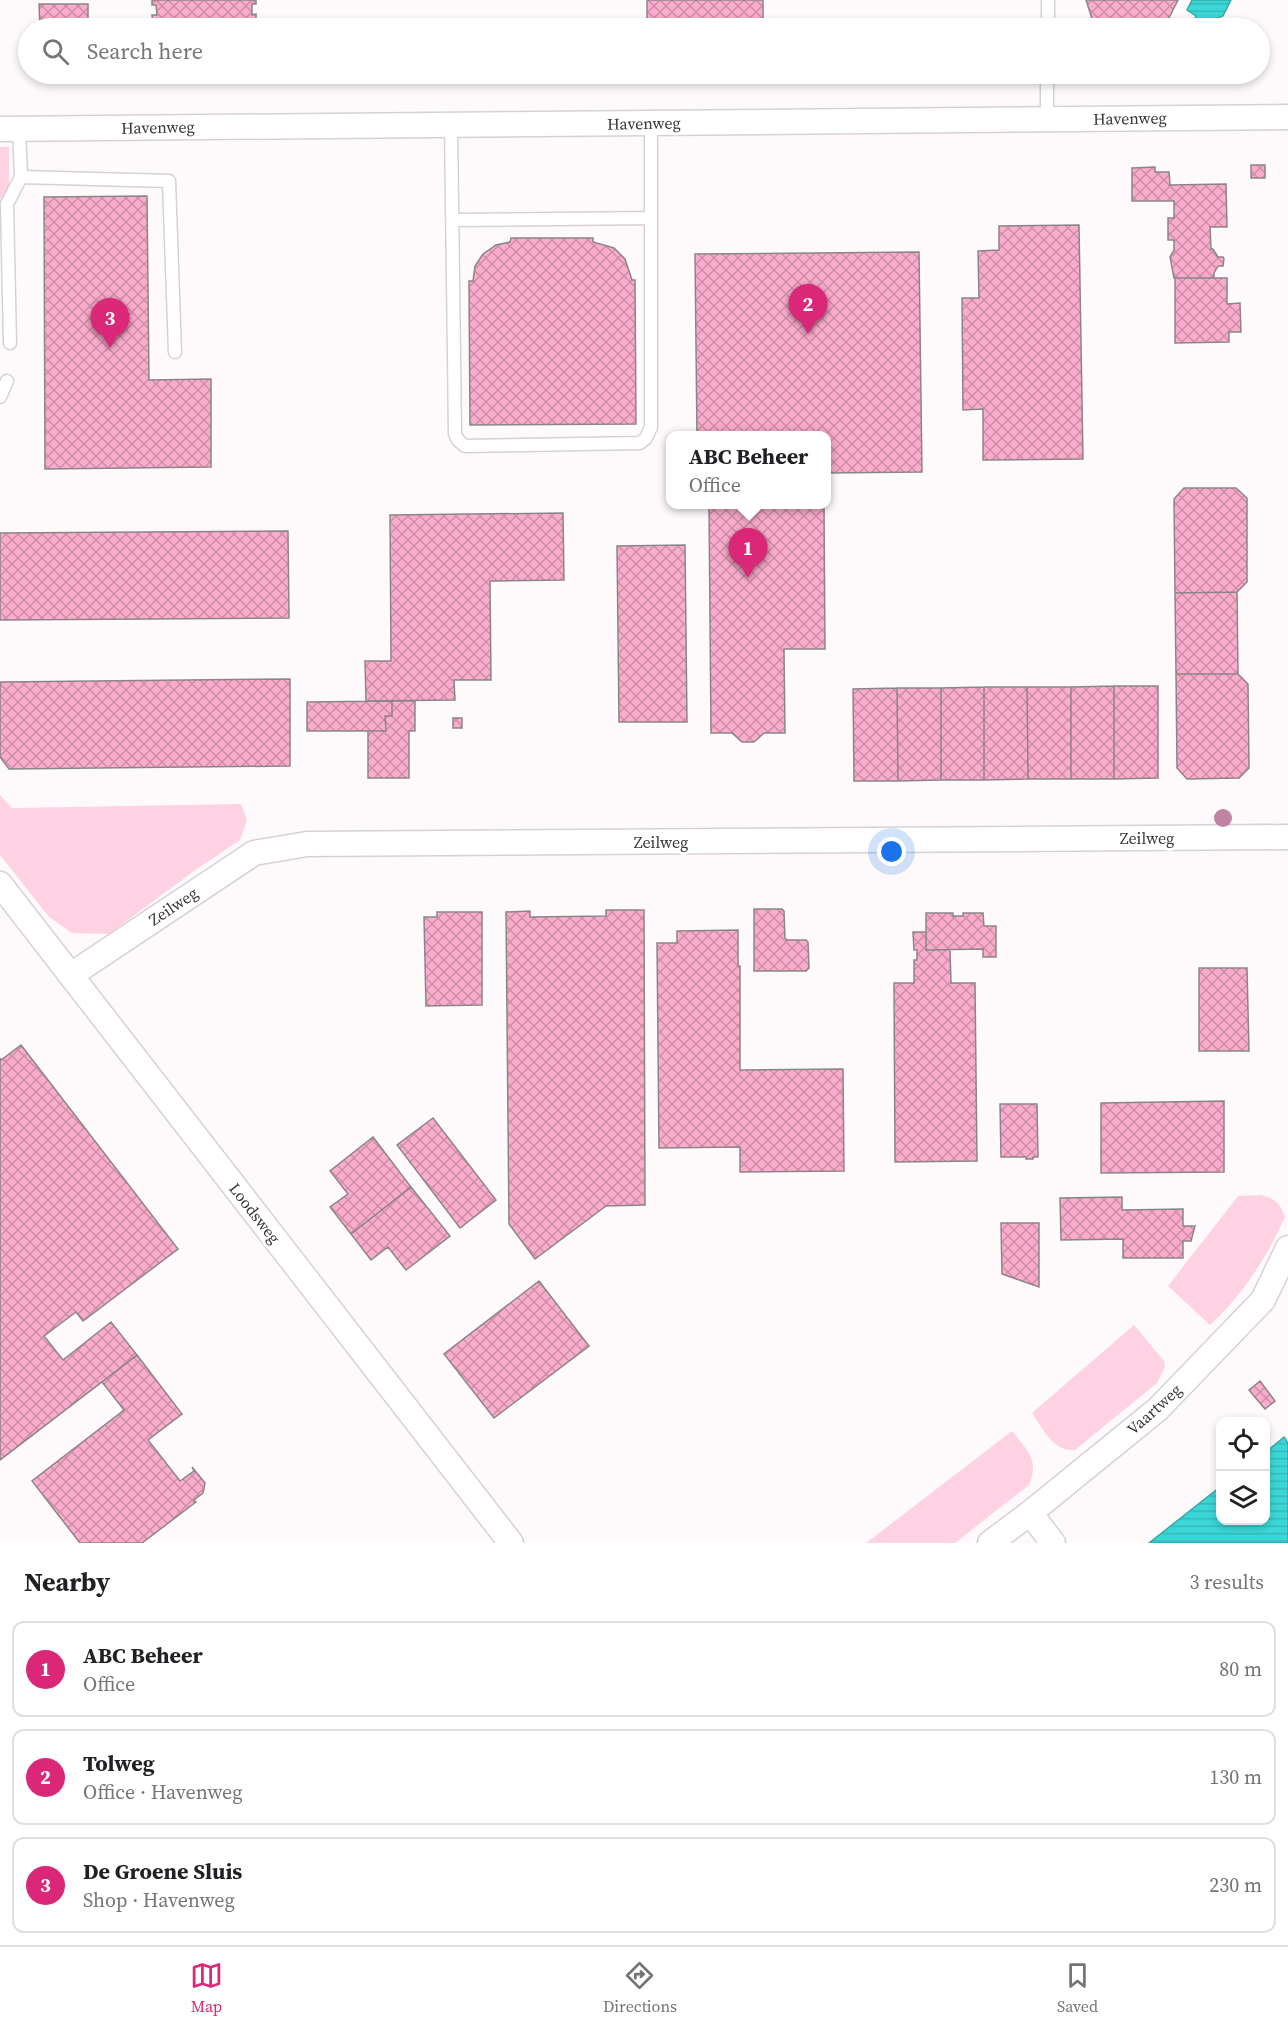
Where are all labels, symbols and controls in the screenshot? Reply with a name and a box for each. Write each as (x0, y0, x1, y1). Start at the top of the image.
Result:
search box (18, 18, 1270, 84)
icon: search (39, 35, 72, 68)
text: Search here (87, 36, 203, 66)
street label: Havenweg (1093, 106, 1167, 130)
street label: Havenweg (607, 111, 681, 135)
street label: Havenweg (121, 115, 195, 139)
pin: 2 (788, 284, 828, 334)
pin: 3 (90, 298, 130, 348)
popup (666, 431, 831, 509)
text: ABC Beheer (689, 441, 808, 471)
text: Office (689, 471, 741, 499)
pin: 1 (728, 528, 768, 578)
street label: Zeilweg (1120, 827, 1174, 849)
street label: Zeilweg (634, 831, 688, 853)
your location (877, 837, 906, 866)
street label: Zeilweg (144, 882, 202, 930)
street label: Loodsweg (224, 1178, 286, 1248)
street label: Vaartweg (1122, 1379, 1186, 1439)
map controls (1216, 1417, 1270, 1525)
button: locate (1216, 1417, 1270, 1471)
button: layers (1216, 1471, 1270, 1525)
text: Nearby (24, 1564, 110, 1600)
text: 3 results (1189, 1568, 1264, 1596)
text: ABC Beheer (83, 1640, 203, 1670)
text: 1 (40, 1655, 51, 1683)
text: 80 m (1219, 1655, 1262, 1683)
text: Office (83, 1670, 135, 1698)
text: Tolweg (83, 1748, 155, 1778)
text: 2 (40, 1763, 51, 1791)
text: 130 m (1209, 1763, 1262, 1791)
text: Office · Havenweg (83, 1778, 243, 1806)
text: De Groene Sluis (83, 1856, 242, 1886)
text: 3 (40, 1871, 51, 1899)
text: 230 m (1209, 1871, 1262, 1899)
text: Shop · Havenweg (83, 1886, 235, 1914)
tab: Map (190, 1959, 223, 2017)
tab: Directions (603, 1959, 677, 2017)
tab: Saved (1057, 1959, 1098, 2017)

